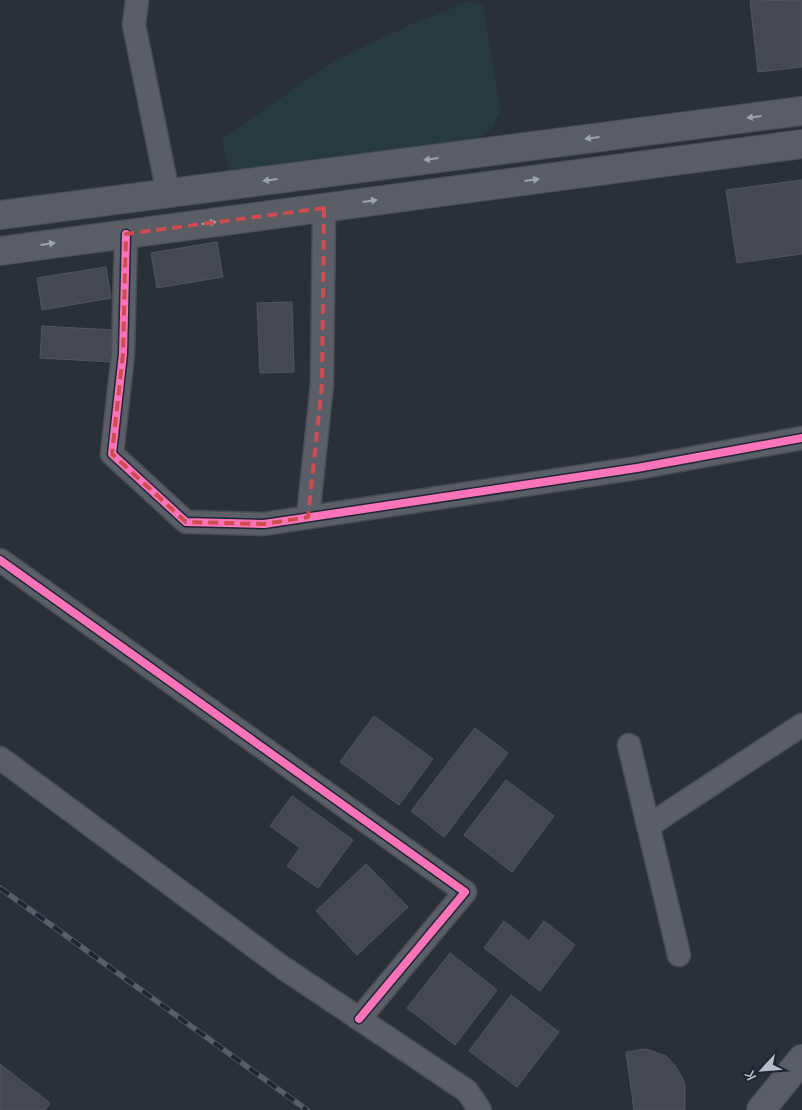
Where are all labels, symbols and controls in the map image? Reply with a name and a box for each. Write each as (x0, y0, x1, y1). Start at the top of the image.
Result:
one-way arrow (745, 113, 761, 121)
one-way arrow (584, 134, 600, 142)
one-way arrow (423, 155, 439, 163)
one-way arrow (262, 176, 278, 184)
one-way arrow (524, 176, 540, 184)
one-way arrow (363, 197, 379, 205)
one-way arrow (202, 219, 218, 227)
one-way arrow (41, 240, 57, 248)
north arrow (737, 1045, 787, 1095)
text: K (740, 1068, 760, 1084)

